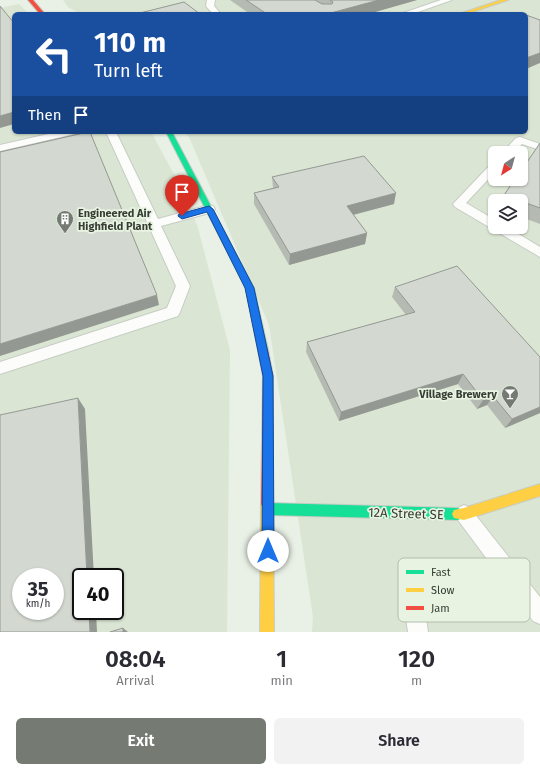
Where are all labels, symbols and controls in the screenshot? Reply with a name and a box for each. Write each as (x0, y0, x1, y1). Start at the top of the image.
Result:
text: 110 m (94, 26, 166, 59)
icon: left (28, 28, 80, 80)
text: Turn left (94, 60, 163, 82)
icon: arrive (70, 104, 92, 126)
text: Then (28, 106, 62, 124)
north arrow (488, 146, 528, 186)
map controls (488, 146, 528, 234)
pin (165, 175, 199, 216)
icon: arrive (171, 181, 193, 203)
button: layers (488, 194, 528, 234)
place label: Engineered Air Highfield Plant (78, 207, 153, 233)
building icon: Engineered Air Highfield Plant (55, 209, 75, 234)
bar icon: Village Brewery (500, 384, 520, 409)
place label: Village Brewery (418, 388, 497, 401)
street label: 12A Street SE (368, 505, 444, 522)
position arrow (247, 530, 289, 572)
legend (398, 558, 530, 622)
text: Fast (431, 566, 451, 579)
speed limit sign: 40 (72, 568, 124, 620)
text: 35 (27, 577, 49, 601)
text: Slow (431, 584, 455, 597)
text: km/h (26, 598, 50, 610)
text: Jam (431, 602, 450, 615)
text: 08:04 (105, 645, 166, 673)
text: 1 (276, 645, 287, 673)
text: 120 (398, 645, 435, 673)
text: Arrival (116, 673, 154, 688)
text: min (271, 673, 293, 688)
text: m (411, 673, 422, 688)
button: Exit (16, 718, 266, 764)
button: Share (274, 718, 524, 764)

